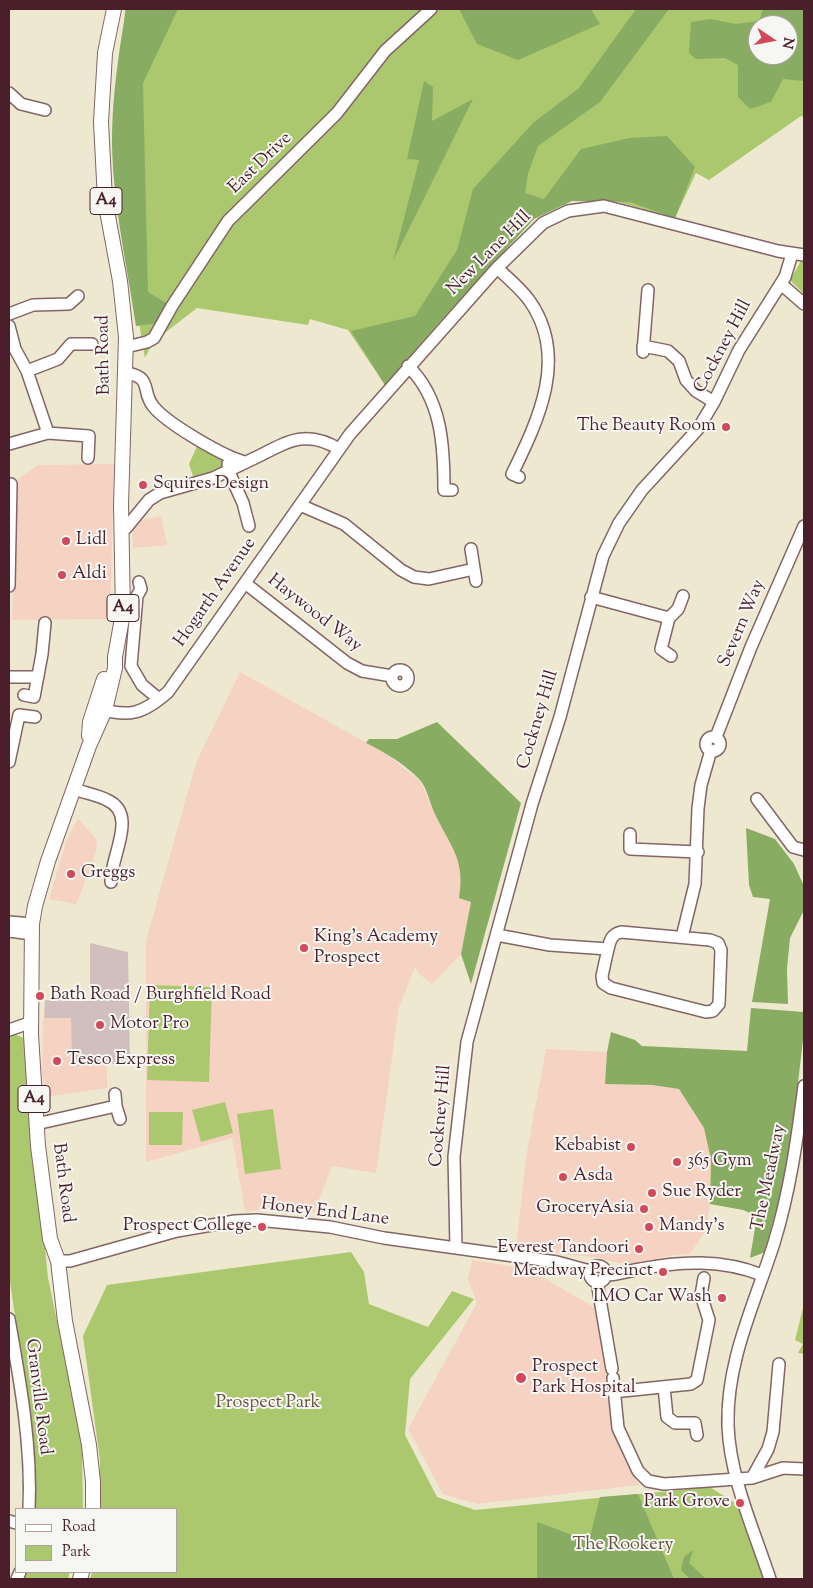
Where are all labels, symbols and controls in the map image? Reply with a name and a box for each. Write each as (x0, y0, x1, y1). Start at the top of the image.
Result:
north arrow (748, 15, 798, 65)
text: N (776, 35, 798, 50)
street label: East Drive (225, 129, 297, 199)
road number: A4 (90, 188, 122, 215)
street label: New Lane Hill (443, 207, 537, 301)
street label: Cockney Hill (690, 297, 758, 397)
street label: Bath Road (93, 315, 117, 395)
place label: The Beauty Room (577, 416, 716, 438)
marker: The Beauty Room (720, 421, 732, 433)
place label: Squires Design (153, 474, 269, 496)
marker: Squires Design (137, 479, 149, 491)
place label: Lidl (76, 530, 107, 552)
street label: Hogarth Avenue (170, 534, 262, 652)
marker: Lidl (60, 535, 72, 547)
place label: Aldi (72, 564, 107, 586)
marker: Aldi (56, 569, 68, 581)
street label: Haywood Way (263, 570, 365, 658)
street label: Severn Way (715, 577, 771, 671)
road number: A4 (107, 594, 139, 622)
street label: Cockney Hill (514, 668, 564, 772)
place label: Greggs (81, 863, 135, 885)
marker: Greggs (65, 868, 77, 880)
place label: King's Academy Prospect (314, 927, 438, 970)
marker: King's Academy Prospect (298, 942, 310, 954)
place label: Bath Road / Burghfield Road (50, 985, 271, 1007)
marker: Bath Road / Burghfield Road (34, 990, 46, 1002)
place label: Motor Pro (110, 1014, 189, 1036)
marker: Motor Pro (94, 1019, 106, 1031)
place label: Tesco Express (67, 1050, 175, 1072)
marker: Tesco Express (51, 1055, 63, 1067)
street label: Cockney Hill (427, 1064, 457, 1168)
road number: A4 (18, 1086, 50, 1112)
street label: The Meadway (748, 1123, 792, 1233)
place label: Kebabist (554, 1136, 621, 1158)
marker: Kebabist (625, 1141, 637, 1153)
street label: Bath Road (46, 1142, 78, 1224)
place label: 365 Gym (687, 1151, 752, 1173)
marker: 365 Gym (671, 1156, 683, 1168)
place label: Asda (573, 1166, 613, 1188)
marker: Asda (557, 1171, 569, 1183)
place label: Sue Ryder (662, 1182, 741, 1204)
marker: Sue Ryder (646, 1187, 658, 1199)
street label: Honey End Lane (260, 1194, 390, 1232)
place label: GroceryAsia (536, 1198, 634, 1220)
marker: GroceryAsia (638, 1203, 650, 1215)
place label: Prospect College (123, 1216, 252, 1238)
place label: Mandy’s (659, 1216, 725, 1238)
marker: Prospect College (256, 1221, 268, 1233)
marker: Mandy’s (643, 1221, 655, 1233)
place label: Everest Tandoori (497, 1238, 629, 1260)
marker: Everest Tandoori (633, 1243, 645, 1255)
place label: Meadway Precinct (513, 1261, 653, 1283)
marker: Meadway Precinct (657, 1266, 669, 1278)
place label: IMO Car Wash (593, 1287, 712, 1309)
marker: IMO Car Wash (716, 1292, 728, 1304)
street label: Granville Road (19, 1338, 55, 1456)
place label: Prospect Park Hospital (532, 1357, 636, 1400)
marker: Prospect Park Hospital (514, 1371, 528, 1385)
park label: Prospect Park (216, 1393, 320, 1415)
place label: Park Grove (644, 1492, 730, 1514)
marker: Park Grove (734, 1497, 746, 1509)
legend (15, 1508, 178, 1573)
text: Road (62, 1517, 96, 1538)
park label: The Rookery (573, 1535, 673, 1557)
text: Park (62, 1542, 91, 1563)

